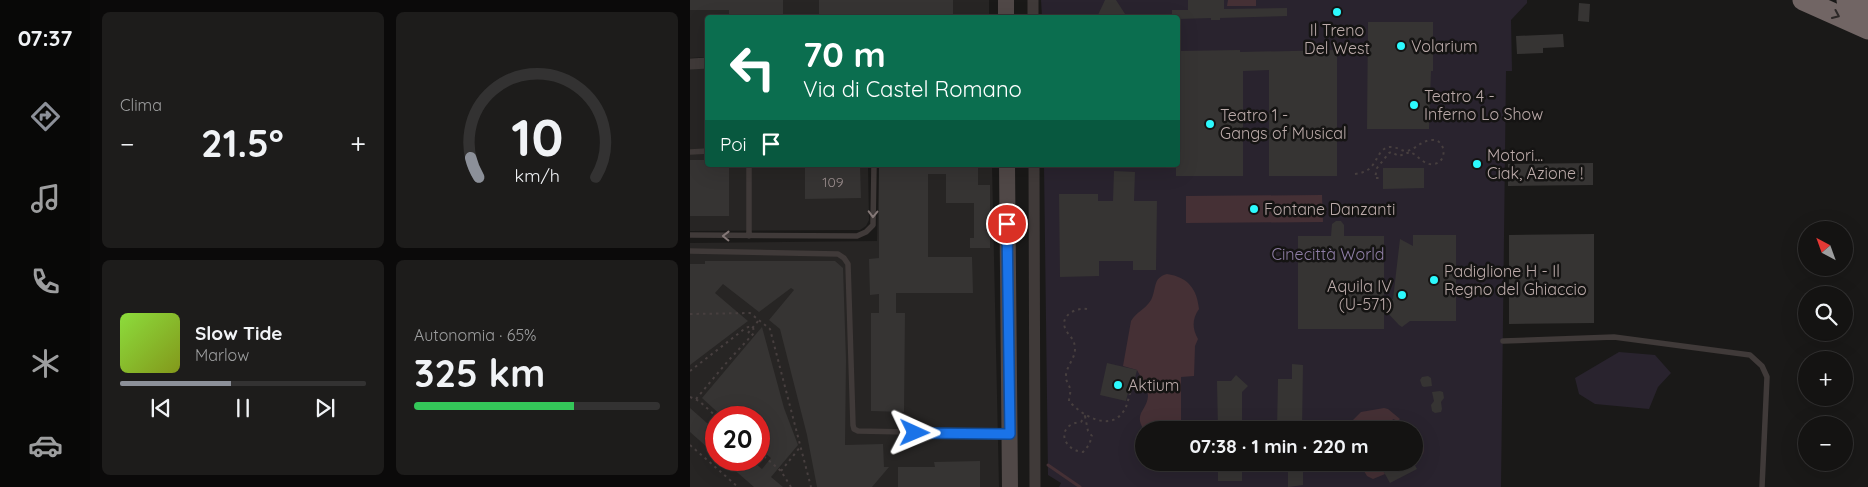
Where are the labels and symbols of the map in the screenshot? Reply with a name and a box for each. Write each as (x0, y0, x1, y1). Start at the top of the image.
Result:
marker: Il Treno Del West (1331, 6, 1343, 18)
one-way arrow (1831, 8, 1840, 19)
place label: Il Treno Del West (1304, 20, 1370, 58)
place label: Volarium (1411, 36, 1478, 56)
marker: Volarium (1395, 40, 1407, 52)
place label: Teatro 4 - Inferno Lo Show (1424, 86, 1543, 124)
marker: Teatro 4 - Inferno Lo Show (1408, 99, 1420, 111)
place label: Teatro 1 - Gangs of Musical (1220, 105, 1347, 143)
marker: Teatro 1 - Gangs of Musical (1204, 118, 1216, 130)
place label: Motori... Ciak, Azione ! (1487, 145, 1583, 183)
marker: Motori... Ciak, Azione ! (1471, 158, 1483, 170)
house number: 109 (822, 173, 844, 191)
place label: Fontane Danzanti (1264, 199, 1395, 219)
pin (986, 203, 1028, 245)
marker: Fontane Danzanti (1248, 203, 1260, 215)
one-way arrow (868, 210, 878, 218)
north arrow (1798, 221, 1852, 276)
one-way arrow (721, 231, 729, 241)
park label: Cinecittà World (1271, 244, 1385, 264)
place label: Padiglione H - Il Regno del Ghiaccio (1444, 261, 1587, 299)
marker: Padiglione H - Il Regno del Ghiaccio (1428, 274, 1440, 286)
place label: Aquila IV (U-571) (1327, 276, 1392, 314)
marker: Aquila IV (U-571) (1396, 289, 1408, 301)
place label: Aktium (1128, 375, 1179, 395)
marker: Aktium (1112, 379, 1124, 391)
speed limit sign: 20 (705, 406, 770, 471)
position arrow (888, 406, 940, 458)

